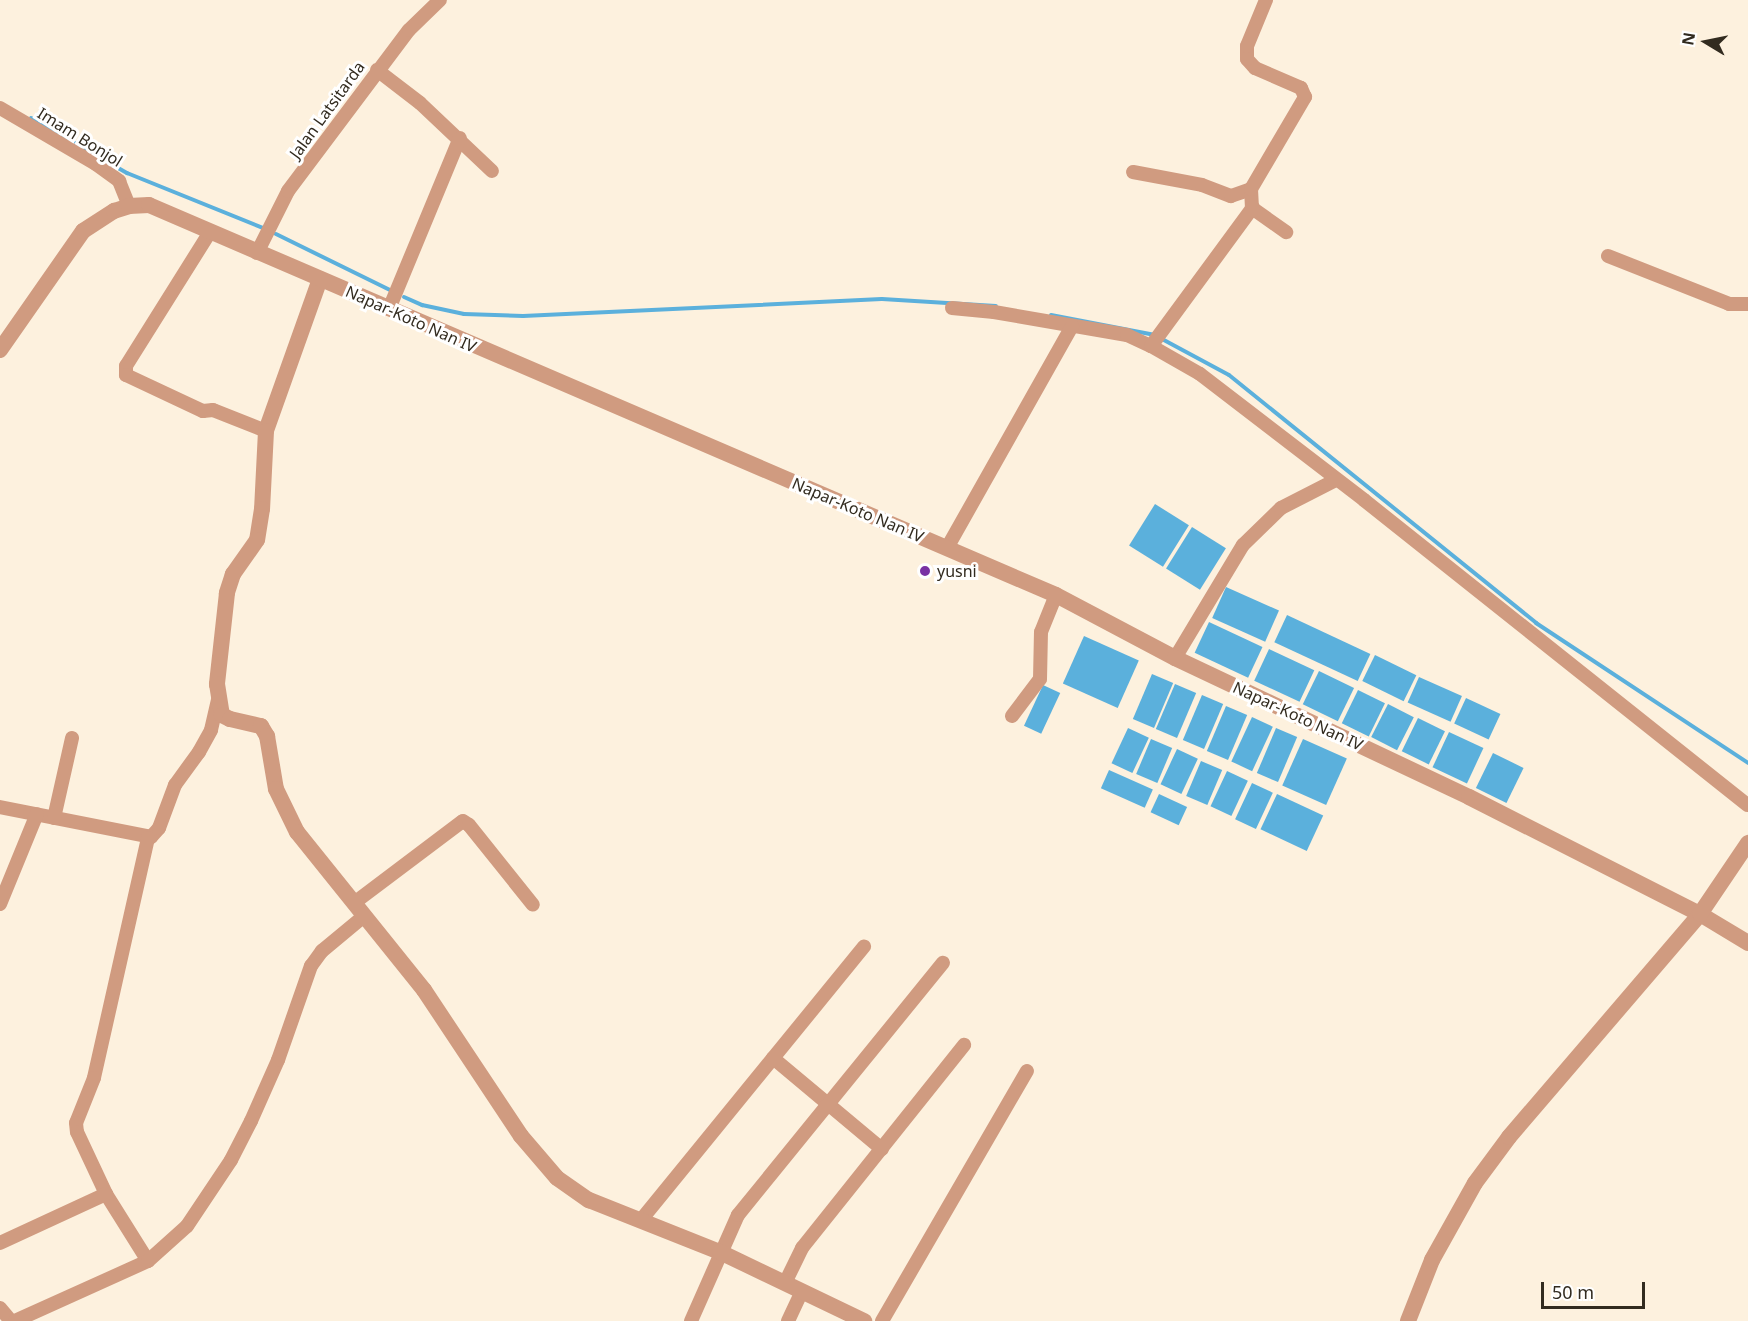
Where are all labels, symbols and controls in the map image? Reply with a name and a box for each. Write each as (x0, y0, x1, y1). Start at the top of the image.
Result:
north arrow (1676, 12, 1736, 72)
text: N (1676, 31, 1700, 47)
street label: Jalan Latsitarda (285, 58, 369, 162)
street label: Imam Bonjol (34, 103, 126, 171)
street label: Napar-Koto Nan IV (343, 282, 479, 356)
street label: Napar-Koto Nan IV (789, 474, 927, 546)
place label: yusni (937, 561, 977, 581)
marker: yusni (918, 564, 932, 578)
street label: Napar-Koto Nan IV (1230, 677, 1366, 755)
scale bar (1544, 1270, 1648, 1308)
text: 50 m (1552, 1280, 1594, 1304)

